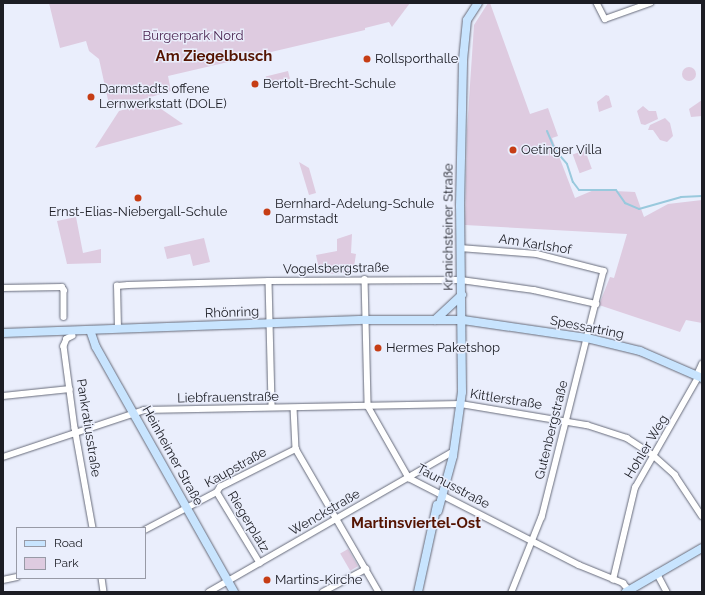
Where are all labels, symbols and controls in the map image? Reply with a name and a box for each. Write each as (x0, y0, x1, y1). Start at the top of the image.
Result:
park label: Bürgerpark Nord (143, 28, 243, 44)
district label: Am Ziegelbusch (156, 48, 272, 66)
place label: Rollsporthalle (375, 51, 458, 67)
marker: Rollsporthalle (362, 54, 372, 64)
place label: Bertolt-Brecht-Schule (263, 76, 396, 92)
marker: Bertolt-Brecht-Schule (250, 79, 260, 89)
place label: Darmstadts offene Lernwerkstatt (DOLE) (99, 82, 227, 113)
marker: Darmstadts offene Lernwerkstatt (DOLE) (86, 92, 96, 102)
place label: Oetinger Villa (521, 142, 602, 158)
marker: Oetinger Villa (508, 145, 518, 155)
street label: Kranichsteiner Straße (441, 163, 457, 291)
marker: Ernst-Elias-Niebergall-Schule (133, 193, 143, 203)
place label: Bernhard-Adelung-Schule Darmstadt (275, 197, 434, 228)
place label: Ernst-Elias-Niebergall-Schule (49, 204, 227, 220)
marker: Bernhard-Adelung-Schule Darmstadt (262, 207, 272, 217)
street label: Am Karlshof (498, 232, 572, 258)
street label: Vogelsbergstraße (283, 260, 389, 278)
street label: Rhönring (205, 304, 259, 322)
street label: Spessartring (549, 313, 625, 343)
place label: Hermes Paketshop (386, 340, 500, 356)
marker: Hermes Paketshop (373, 343, 383, 353)
street label: Pankratiusstraße (73, 378, 103, 478)
street label: Gutenbergstraße (532, 379, 572, 481)
street label: Kittlerstraße (469, 387, 543, 413)
street label: Liebfrauenstraße (177, 389, 279, 407)
street label: Heinheimer Straße (138, 403, 206, 509)
street label: Hohler Weg (622, 412, 672, 482)
street label: Kaupstraße (202, 445, 270, 491)
street label: Taunusstraße (414, 461, 492, 513)
street label: Wenckstraße (287, 486, 363, 540)
street label: Riegerplatz (224, 489, 272, 555)
district label: Martinsviertel-Ost (351, 515, 481, 533)
legend (16, 527, 146, 579)
text: Road (54, 536, 83, 550)
text: Park (54, 556, 79, 570)
place label: Martins-Kirche (275, 572, 362, 588)
marker: Martins-Kirche (262, 575, 272, 585)

